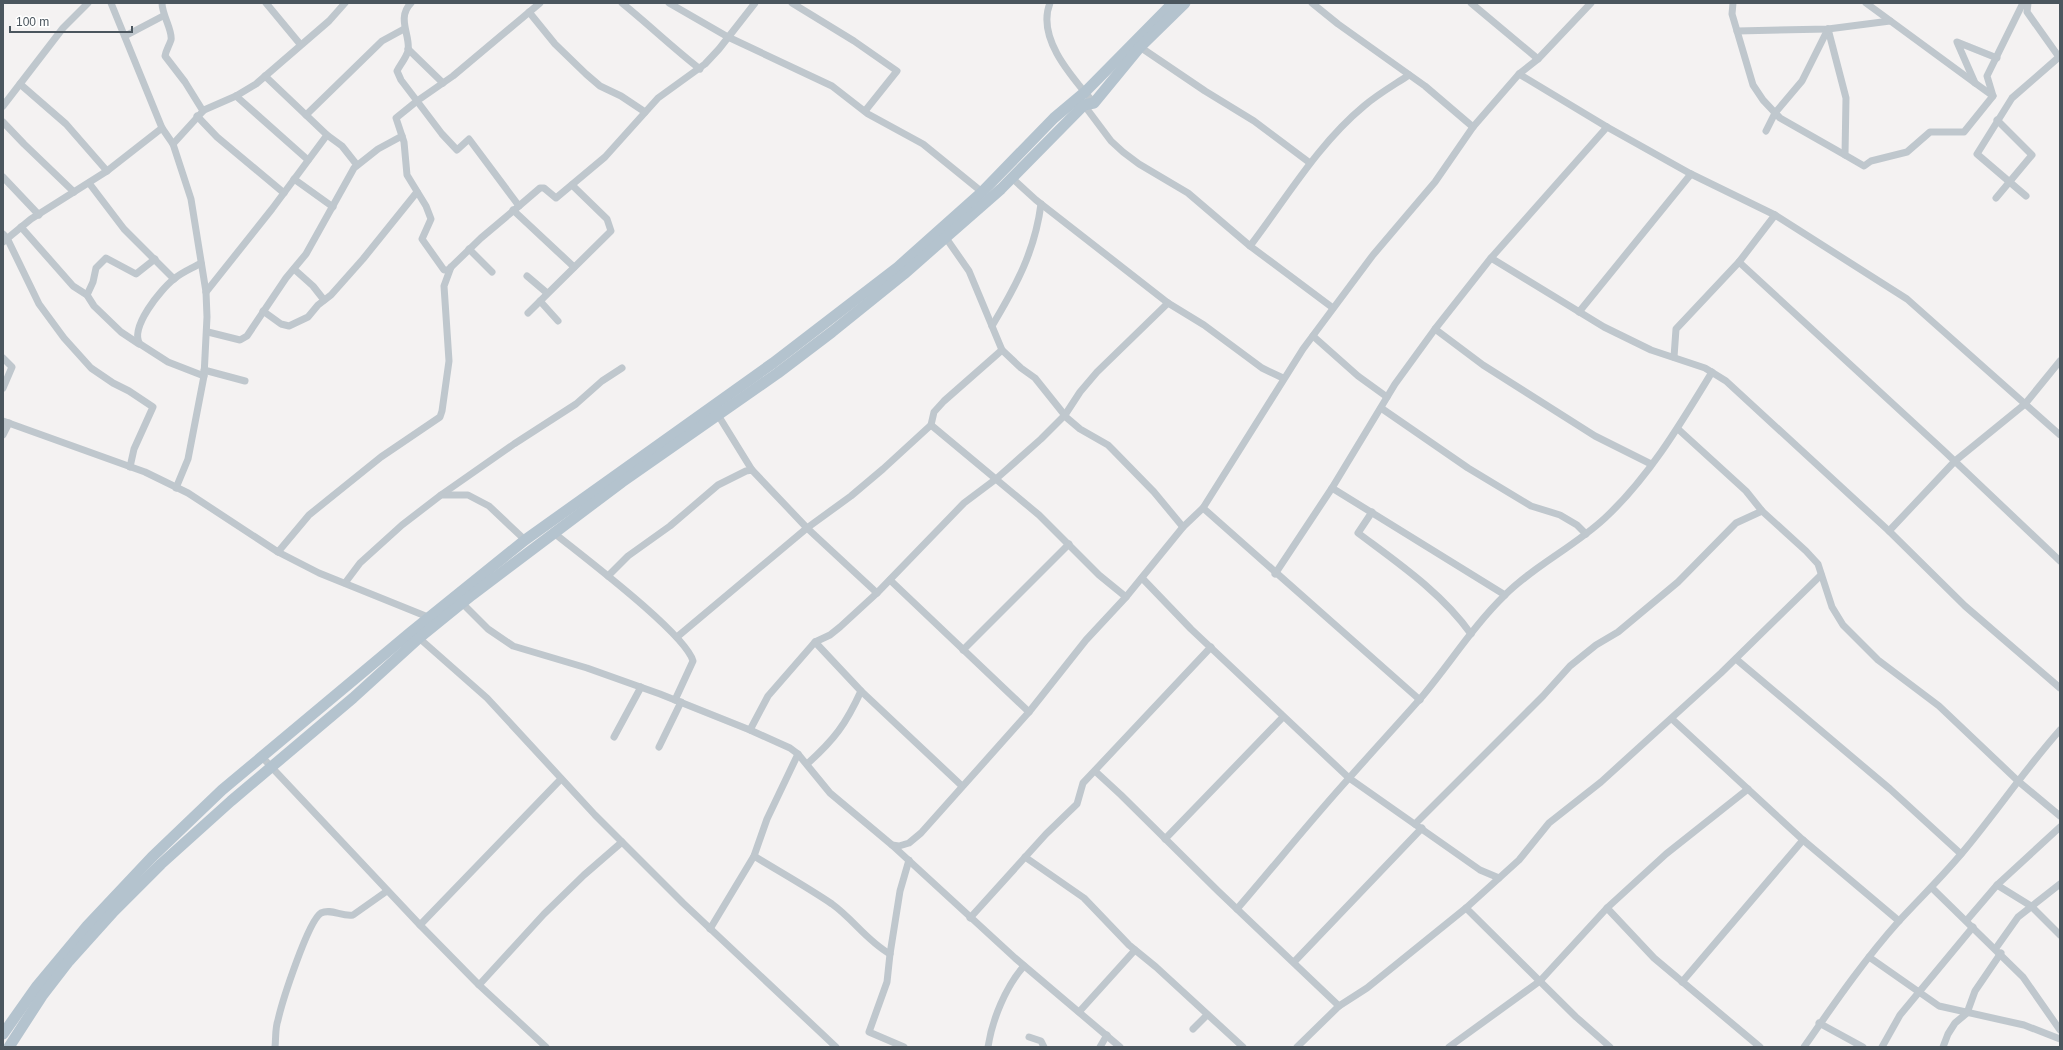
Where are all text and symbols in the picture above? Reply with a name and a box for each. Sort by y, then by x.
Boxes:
scale bar [10,8,132,34]
text: 100 m [16,15,49,29]

